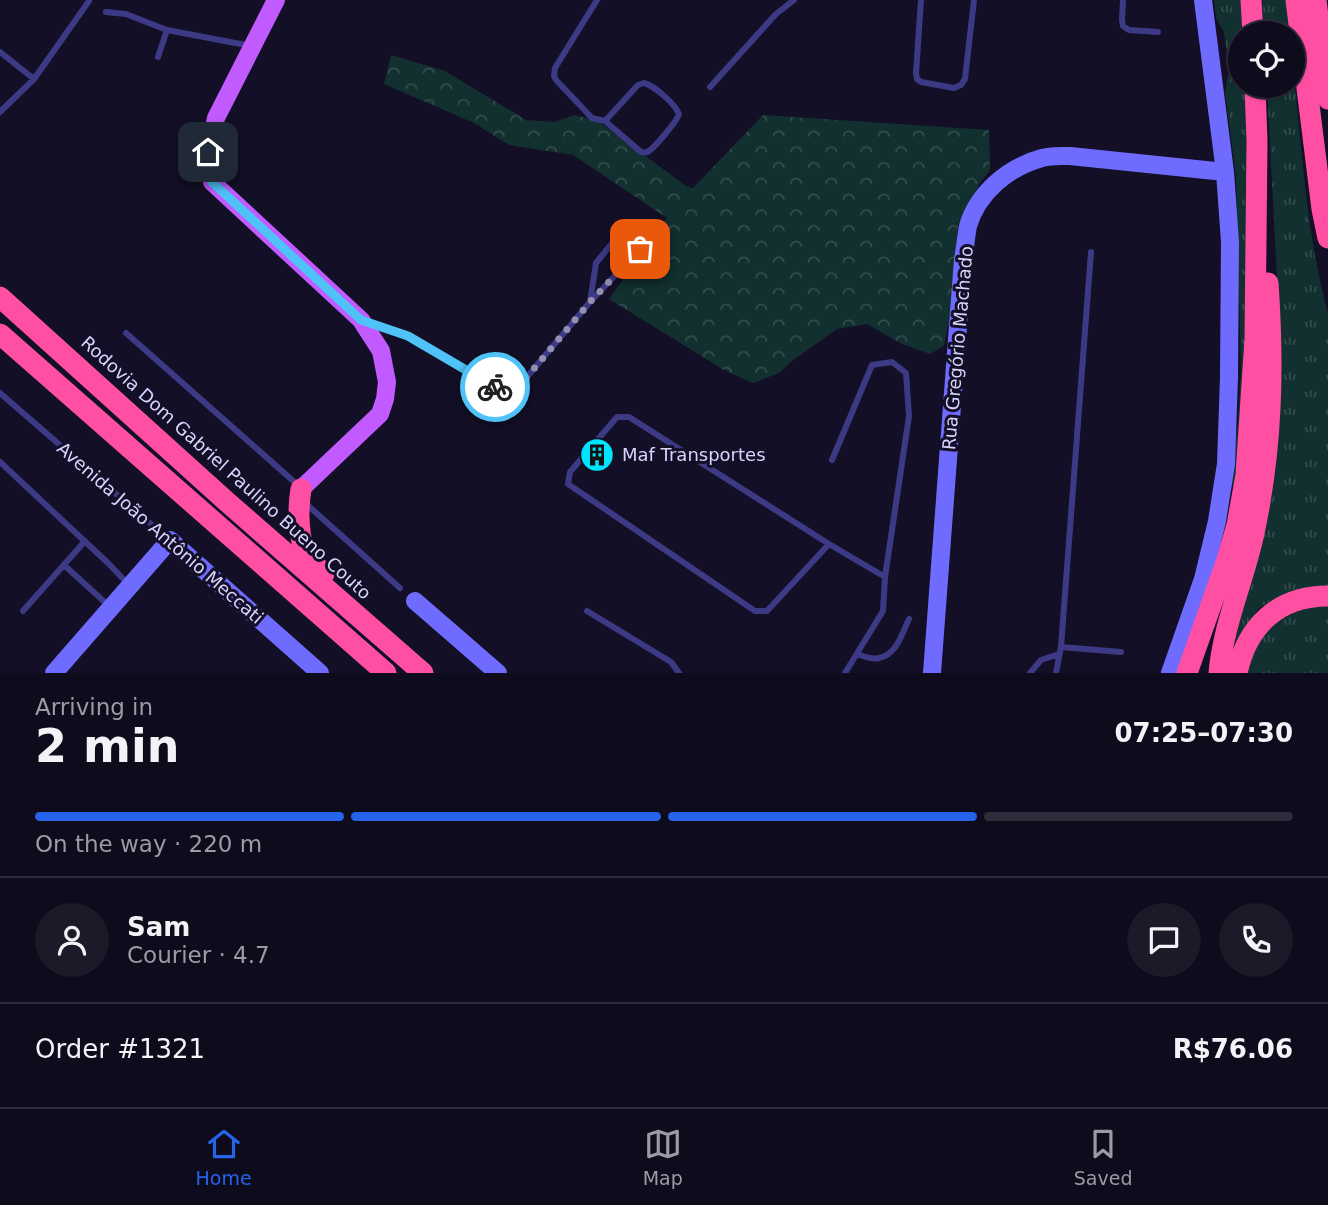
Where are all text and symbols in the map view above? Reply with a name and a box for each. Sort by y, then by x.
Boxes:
map controls [1228,21,1305,98]
button: locate [1228,21,1305,98]
pin [178,122,238,182]
icon: home [189,133,227,171]
pin [610,219,670,279]
icon: bag [621,230,659,268]
street label: Rua Gregório Machado [938,245,977,451]
street label: Rodovia Dom Gabriel Paulino Bueno Couto [77,332,376,604]
courier [460,352,530,422]
icon: bike [476,368,514,406]
building icon: Maf Transportes [578,436,616,474]
street label: Avenida João Antônio Meccati [53,437,268,628]
place label: Maf Transportes [622,444,766,465]
text: Arriving in [35,694,153,720]
text: 07:25–07:30 [1114,718,1293,748]
text: 2 min [35,719,179,773]
text: On the way · 220 m [35,831,262,857]
button: person [35,903,109,977]
button: chat [1127,903,1201,977]
button: phone [1219,903,1293,977]
text: Sam [127,912,190,942]
text: Courier · 4.7 [127,942,270,968]
text: Order #1321 [35,1034,205,1064]
text: R$76.06 [1173,1034,1293,1064]
tab: Home [196,1125,252,1189]
tab: Map [643,1125,683,1189]
tab: Saved [1074,1125,1132,1189]

